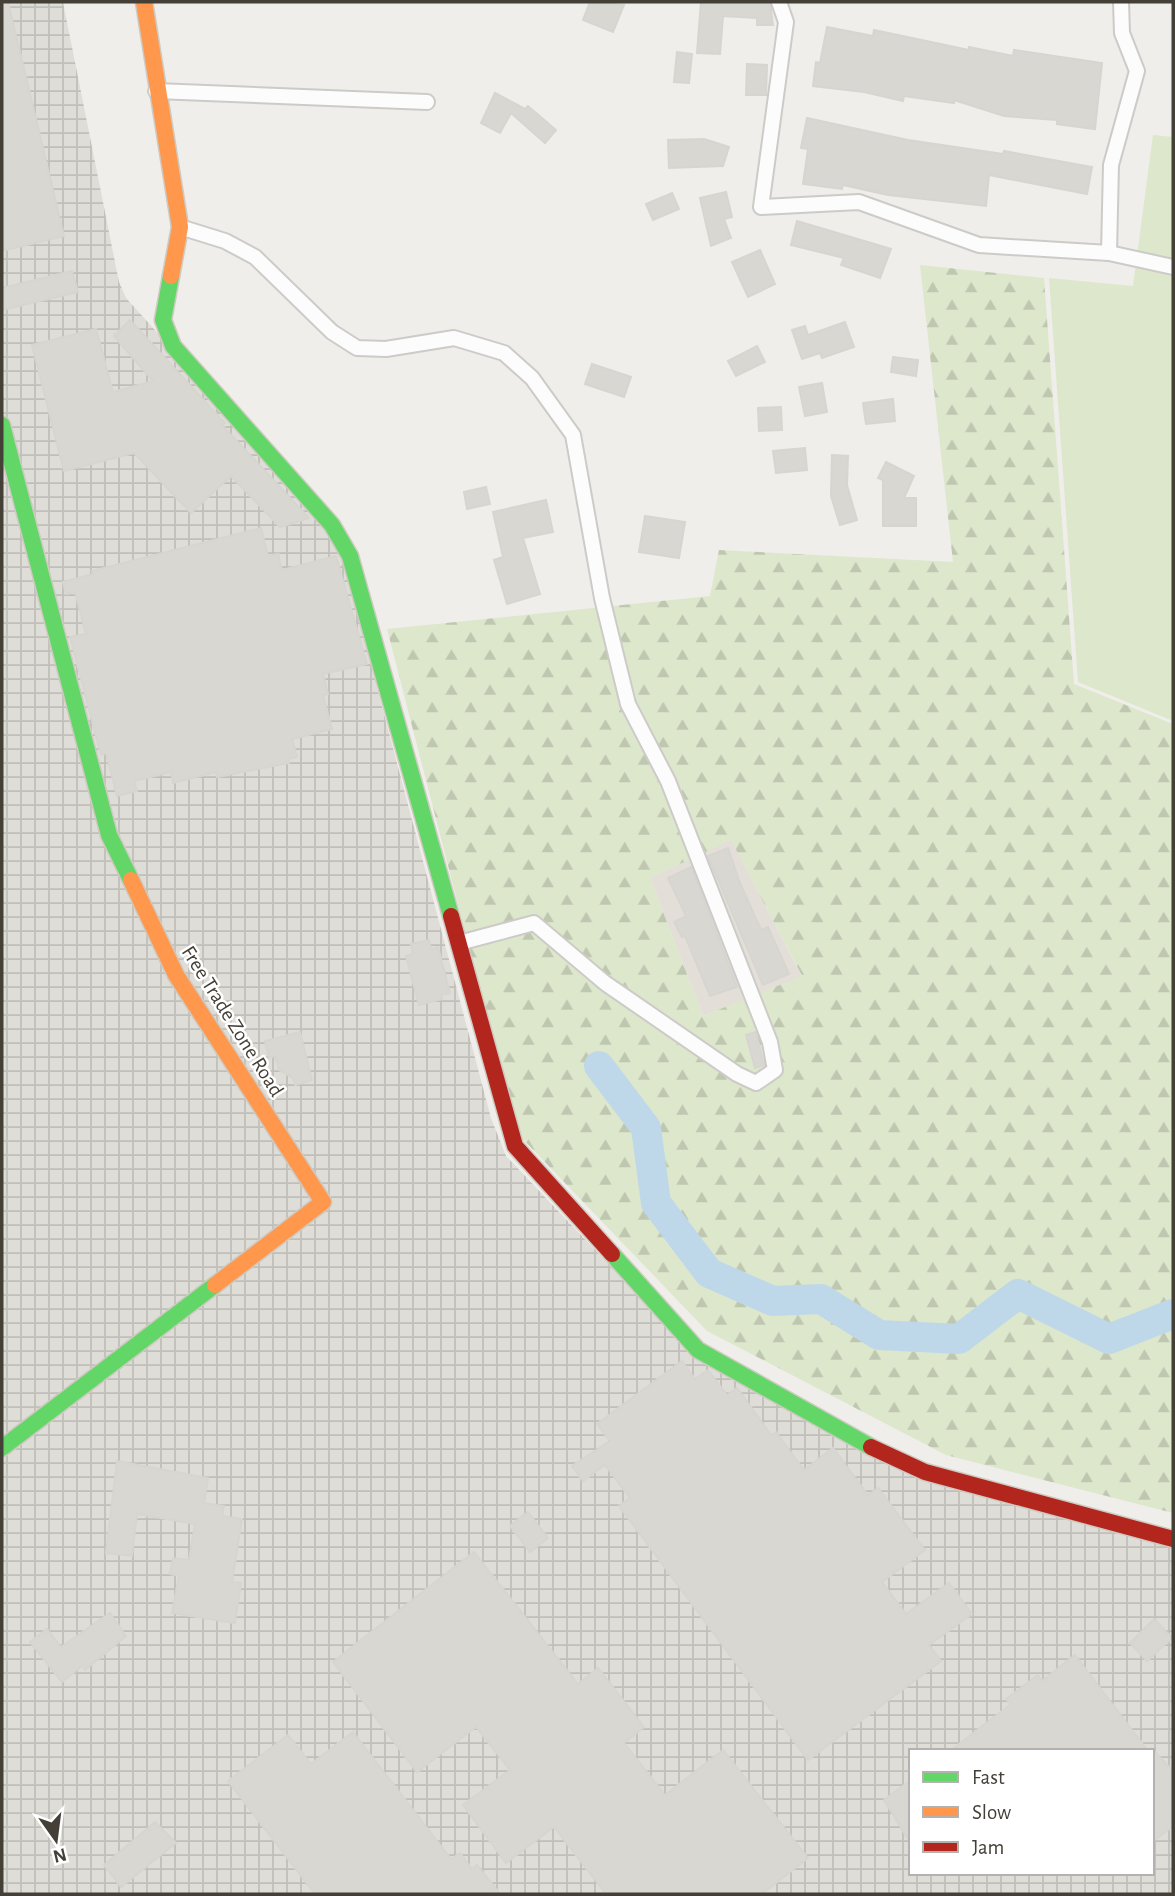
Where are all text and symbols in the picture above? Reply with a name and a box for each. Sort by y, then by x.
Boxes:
street label: Free Trade Zone Road [178,942,288,1101]
legend [909,1749,1154,1875]
text: Fast [972,1767,1005,1788]
text: Slow [972,1802,1011,1823]
north arrow [21,1805,91,1875]
text: Jam [972,1837,1004,1858]
text: N [51,1844,68,1866]

